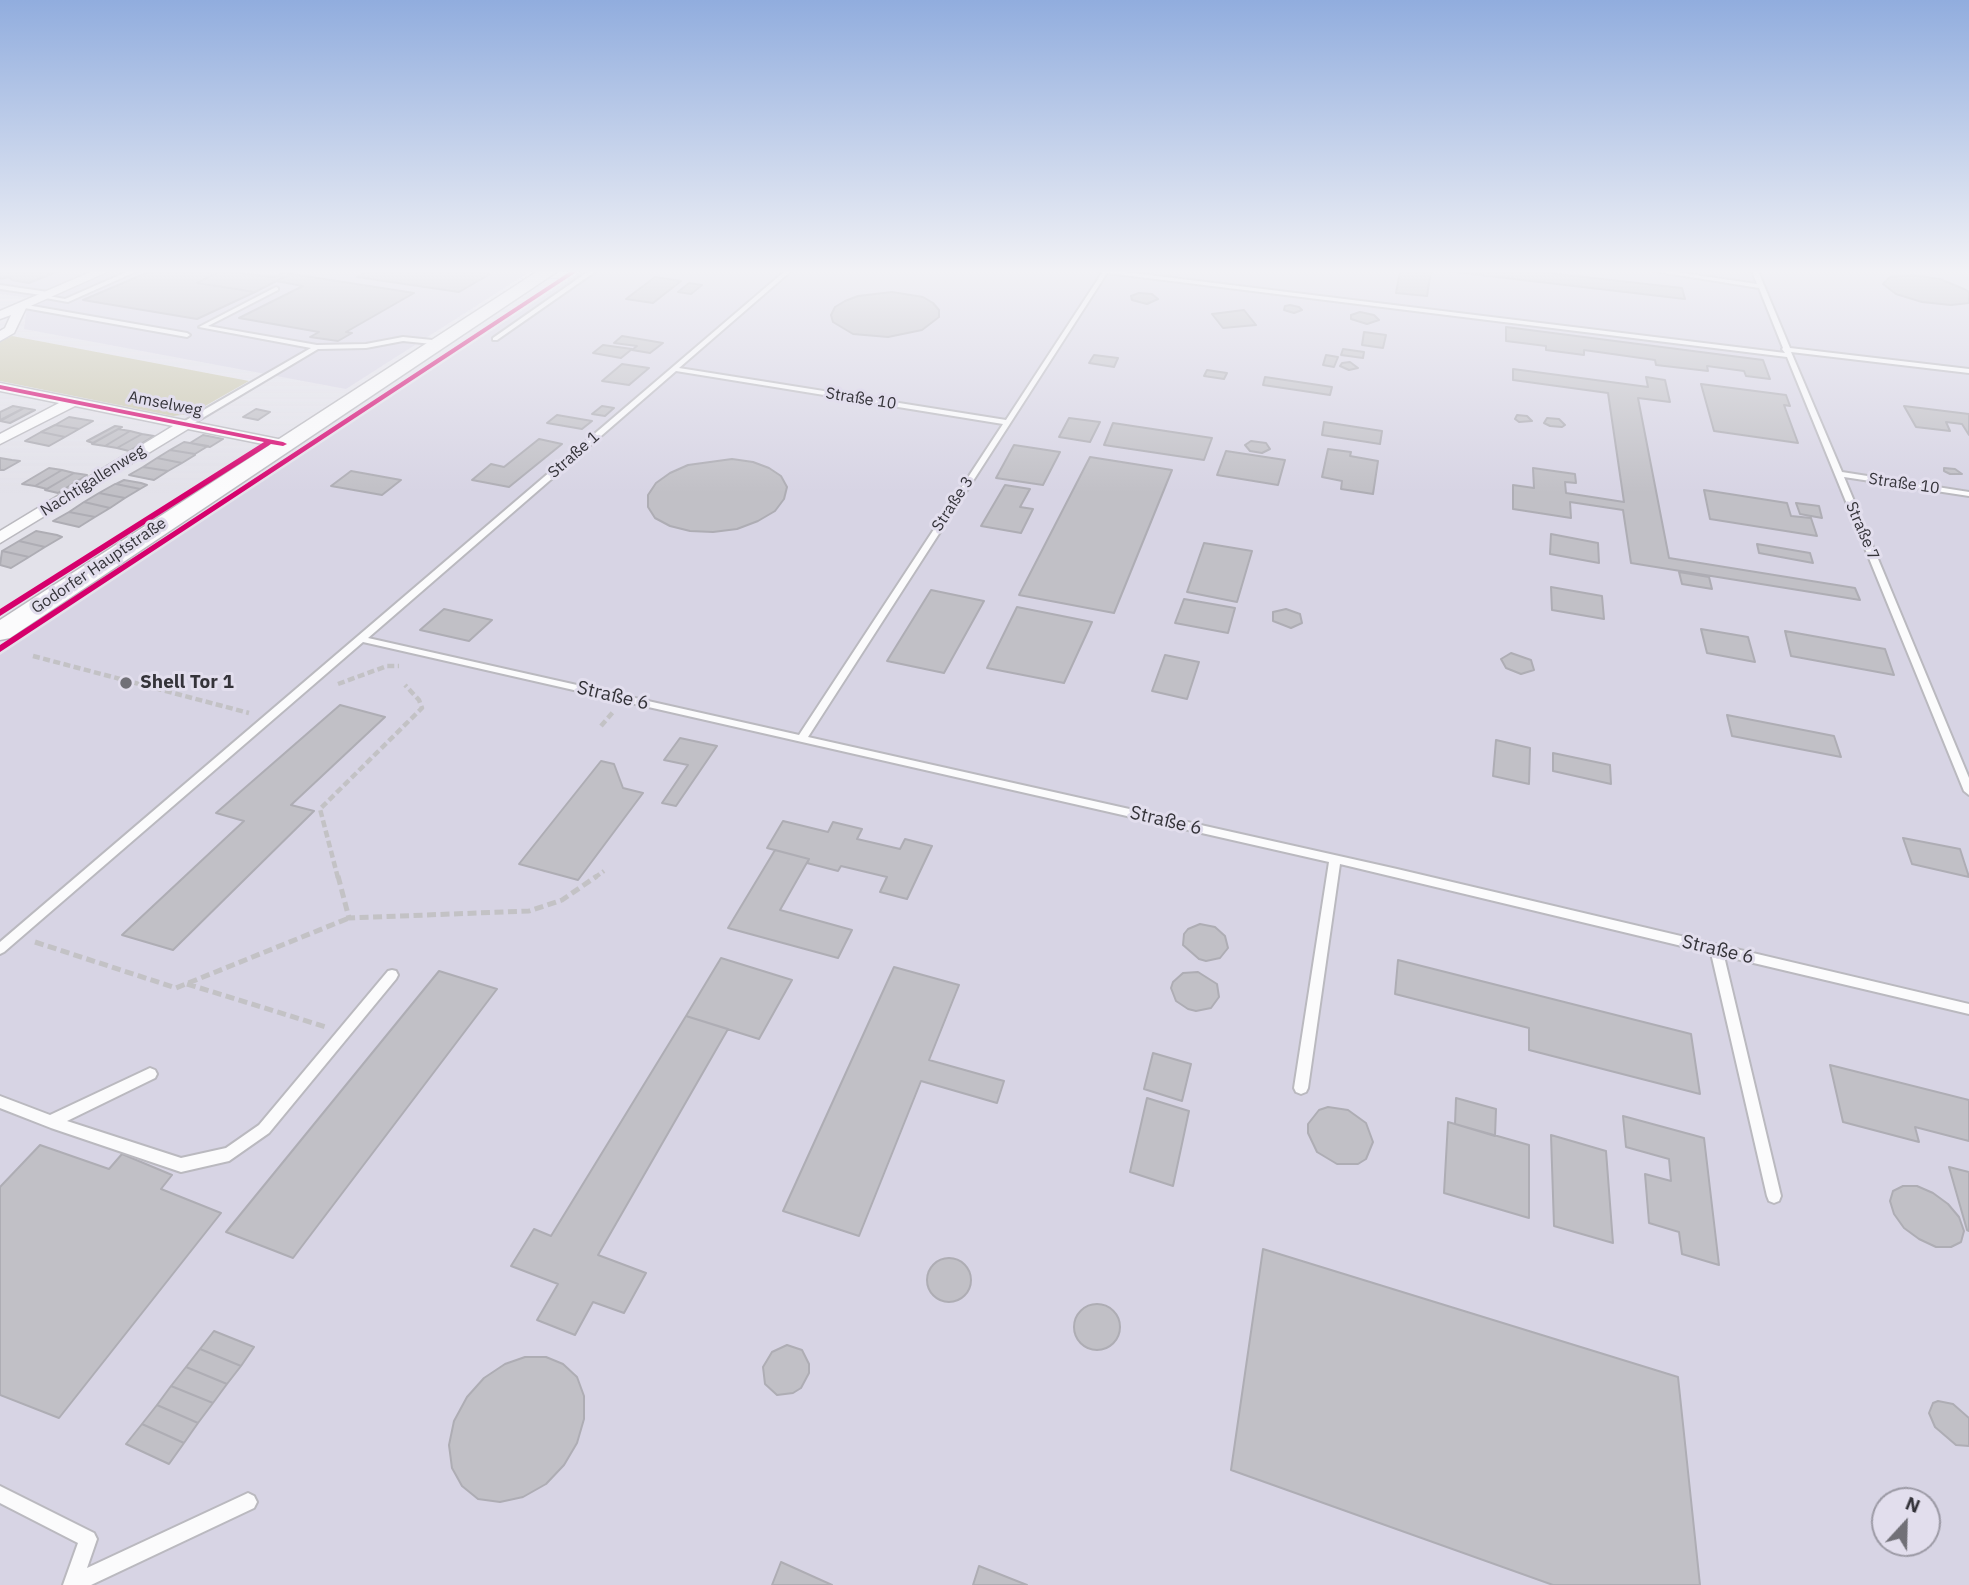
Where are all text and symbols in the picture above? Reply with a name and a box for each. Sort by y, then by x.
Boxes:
street label: Straße 10 [824,384,898,414]
street label: Amselweg [127,387,203,421]
street label: Straße 1 [544,428,604,482]
street label: Nachtigallenweg [37,441,149,521]
street label: Straße 10 [1867,470,1941,498]
street label: Straße 3 [928,473,978,535]
street label: Straße 7 [1841,499,1883,563]
street label: Godorfer Hauptstraße [28,514,170,618]
place label: Shell Tor 1 [140,672,234,694]
marker: Shell Tor 1 [118,675,134,691]
street label: Straße 6 [575,677,651,715]
street label: Straße 6 [1128,802,1204,840]
street label: Straße 6 [1680,931,1756,969]
north arrow [1871,1487,1941,1557]
text: N [1902,1491,1924,1518]

